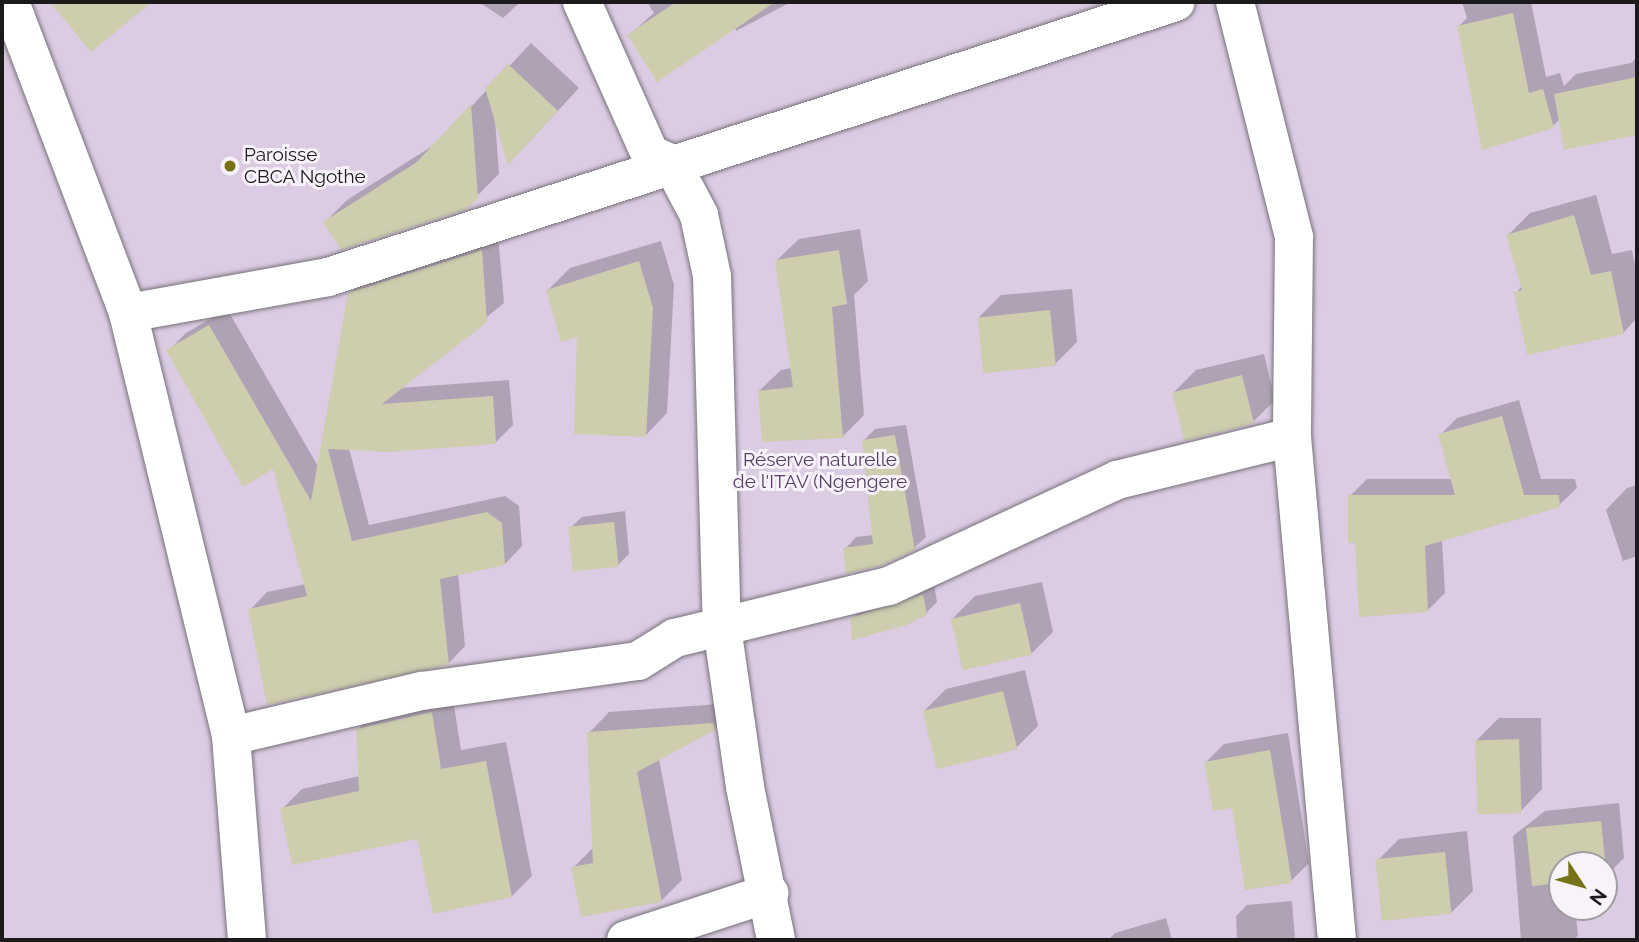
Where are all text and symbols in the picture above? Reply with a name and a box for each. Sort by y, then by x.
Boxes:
place label: Paroisse CBCA Ngothe [244,144,366,188]
marker: Paroisse CBCA Ngothe [222,158,238,174]
park label: Réserve naturelle de l'ITAV (Ngengere [733,449,907,493]
north arrow [1548,851,1618,921]
text: N [1585,885,1612,909]

